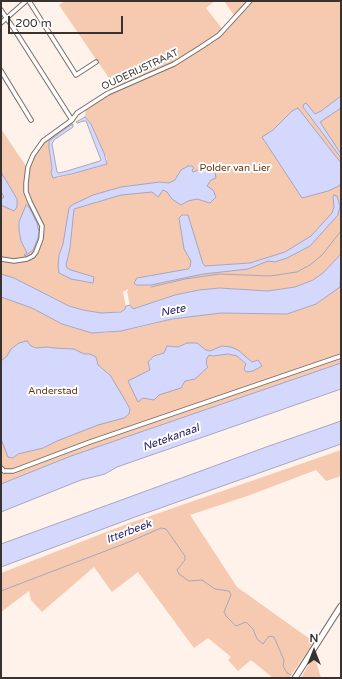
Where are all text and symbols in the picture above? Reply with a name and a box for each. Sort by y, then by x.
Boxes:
scale bar [10,8,125,34]
text: 200 m [15,16,52,30]
street label: OUDERIJSTRAAT [100,47,180,93]
park label: Polder van Lier [200,162,270,174]
water label: Nete [159,302,187,320]
park label: Anderstad [28,385,78,397]
water label: Netekanaal [141,422,201,454]
water label: Itterbeek [105,517,153,547]
north arrow [294,631,334,671]
text: N [310,632,318,645]

